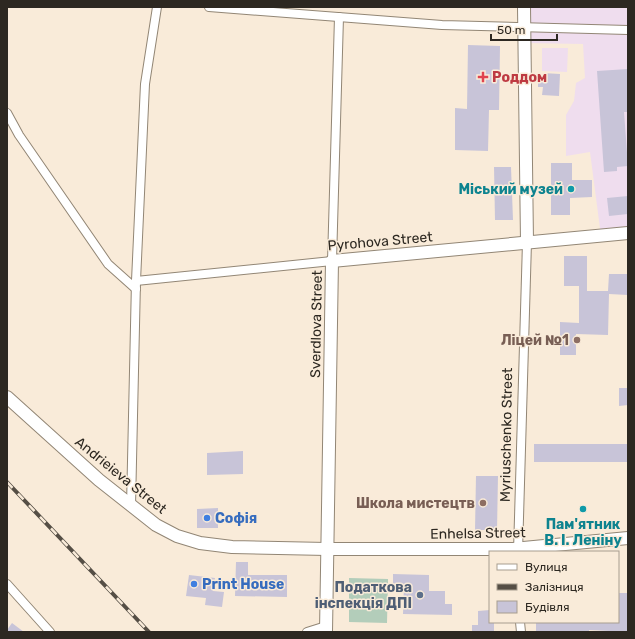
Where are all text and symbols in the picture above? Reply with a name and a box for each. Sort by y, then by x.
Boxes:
scale bar [491,16,557,42]
text: 50 m [497,23,525,37]
place label: Роддом [492,69,547,86]
marker: Роддом [477,71,489,83]
place label: Міський музей [458,181,563,198]
marker: Міський музей [566,184,576,194]
street label: Pyrohova Street [327,228,434,255]
street label: Sverdlova Street [307,269,326,378]
place label: Ліцей №1 [501,332,569,349]
marker: Ліцей №1 [572,335,582,345]
street label: Myriuschenko Street [497,367,516,502]
street label: Andrieieva Street [71,433,170,518]
place label: Школа мистецтв [356,495,475,512]
marker: Школа мистецтв [478,498,488,508]
marker: Пам'ятник В. І. Леніну [578,504,588,514]
place label: Софія [215,510,257,527]
marker: Софія [202,513,212,523]
place label: Пам'ятник В. І. Леніну [544,516,622,549]
street label: Enhelsa Street [430,524,526,543]
legend [489,551,619,623]
text: Вулиця [525,560,567,574]
place label: Print House [202,576,284,593]
marker: Print House [189,579,199,589]
place label: Податкова інспекція ДПІ [315,579,412,612]
text: Залізниця [525,580,584,594]
marker: Податкова інспекція ДПІ [415,590,425,600]
text: Будівля [525,600,570,614]

